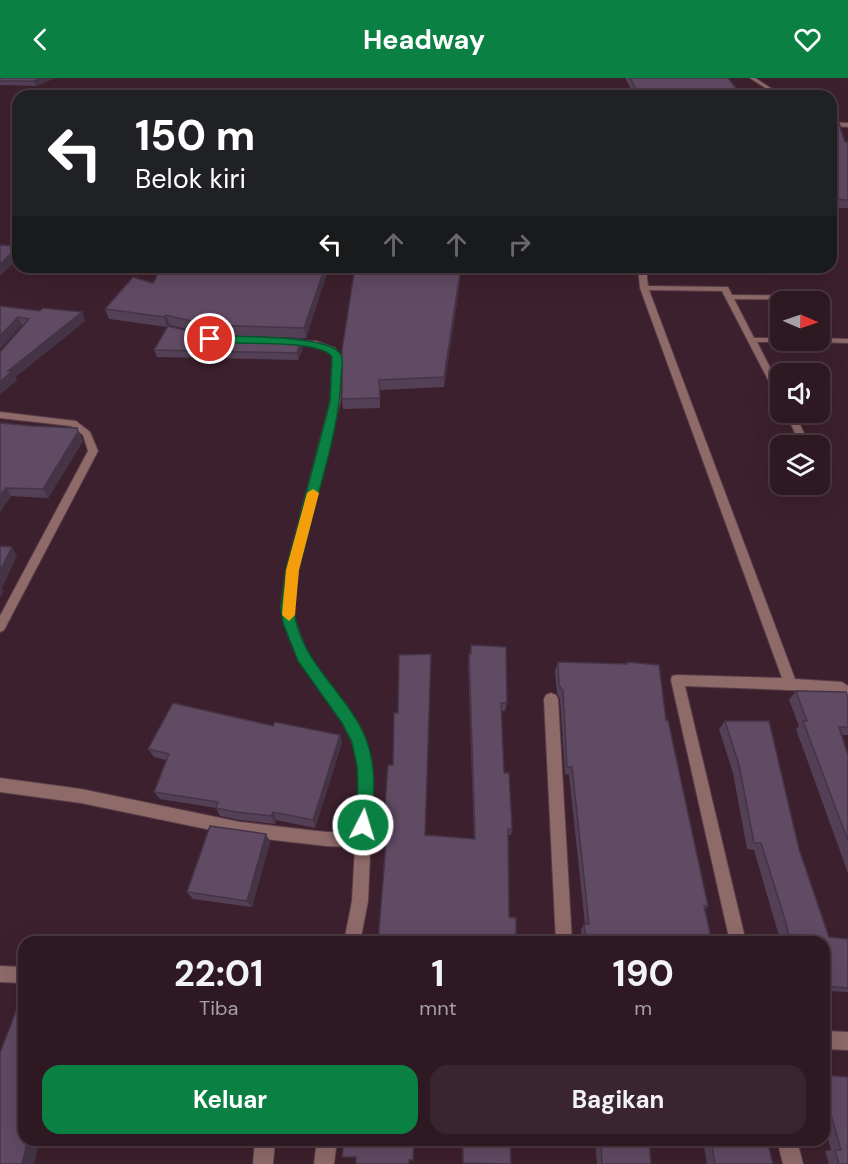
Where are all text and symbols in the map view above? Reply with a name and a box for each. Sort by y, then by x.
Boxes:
text: Headway [363,22,485,57]
icon: back [24,23,57,56]
icon: heart [791,23,824,56]
text: 150 m [135,108,255,163]
icon: left [36,114,114,192]
text: Belok kiri [135,161,246,196]
icon: left [314,228,347,261]
icon: ahead [377,228,410,261]
icon: ahead [440,228,473,261]
icon: right [503,228,536,261]
north arrow [770,291,830,351]
map controls [770,291,830,495]
pin [184,313,235,364]
icon: arrive [193,322,226,355]
button: sound [770,363,830,423]
button: layers [770,435,830,495]
position arrow [331,793,395,857]
text: 22:01 [174,950,263,997]
text: 1 [431,950,444,997]
text: 190 [613,950,674,997]
text: Tiba [199,995,238,1021]
text: mnt [419,995,456,1021]
text: m [634,995,652,1021]
button: Keluar [42,1065,418,1134]
button: Bagikan [430,1065,806,1134]

